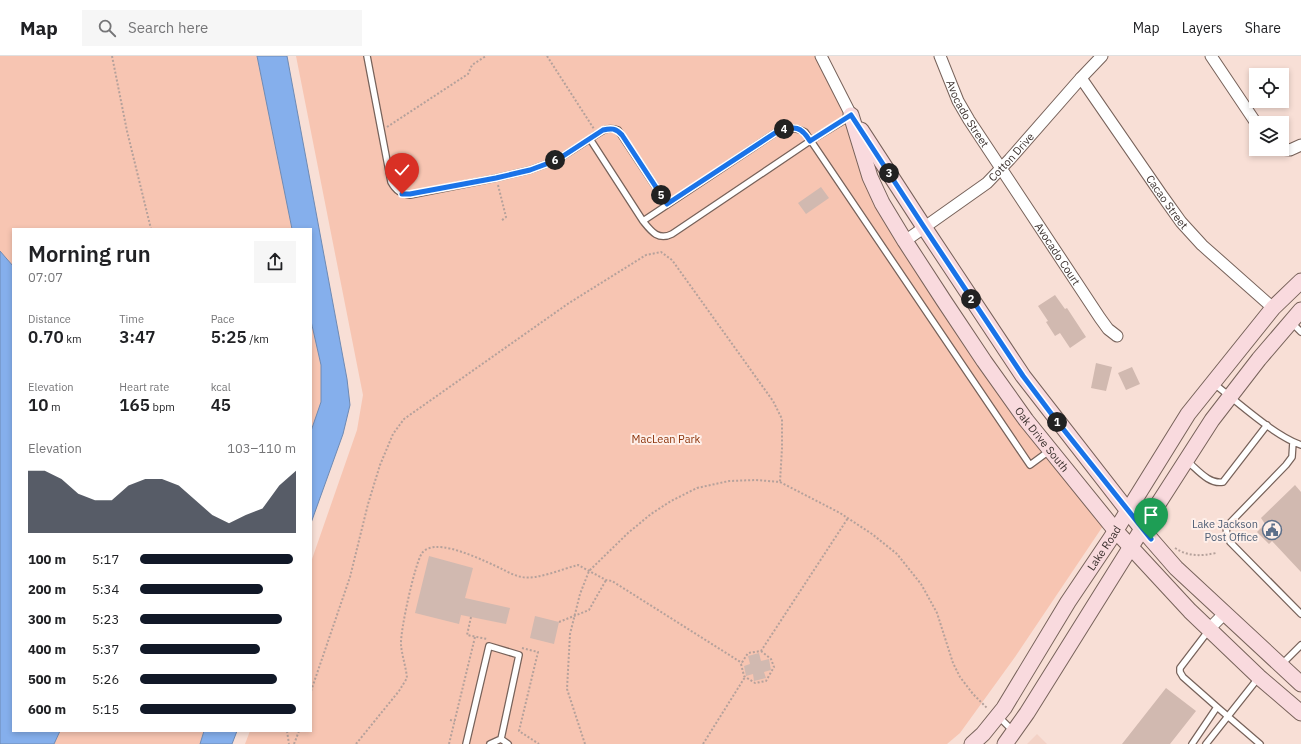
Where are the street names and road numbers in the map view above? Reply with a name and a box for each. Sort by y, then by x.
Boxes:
street label: Avocado Street [943,78,992,150]
street label: Cotton Drive [985,130,1037,184]
street label: Cacao Street [1143,172,1191,232]
street label: Avocado Court [1032,220,1083,288]
street label: Oak Drive South [1012,404,1072,475]
street label: Lake Road [1084,523,1124,573]

